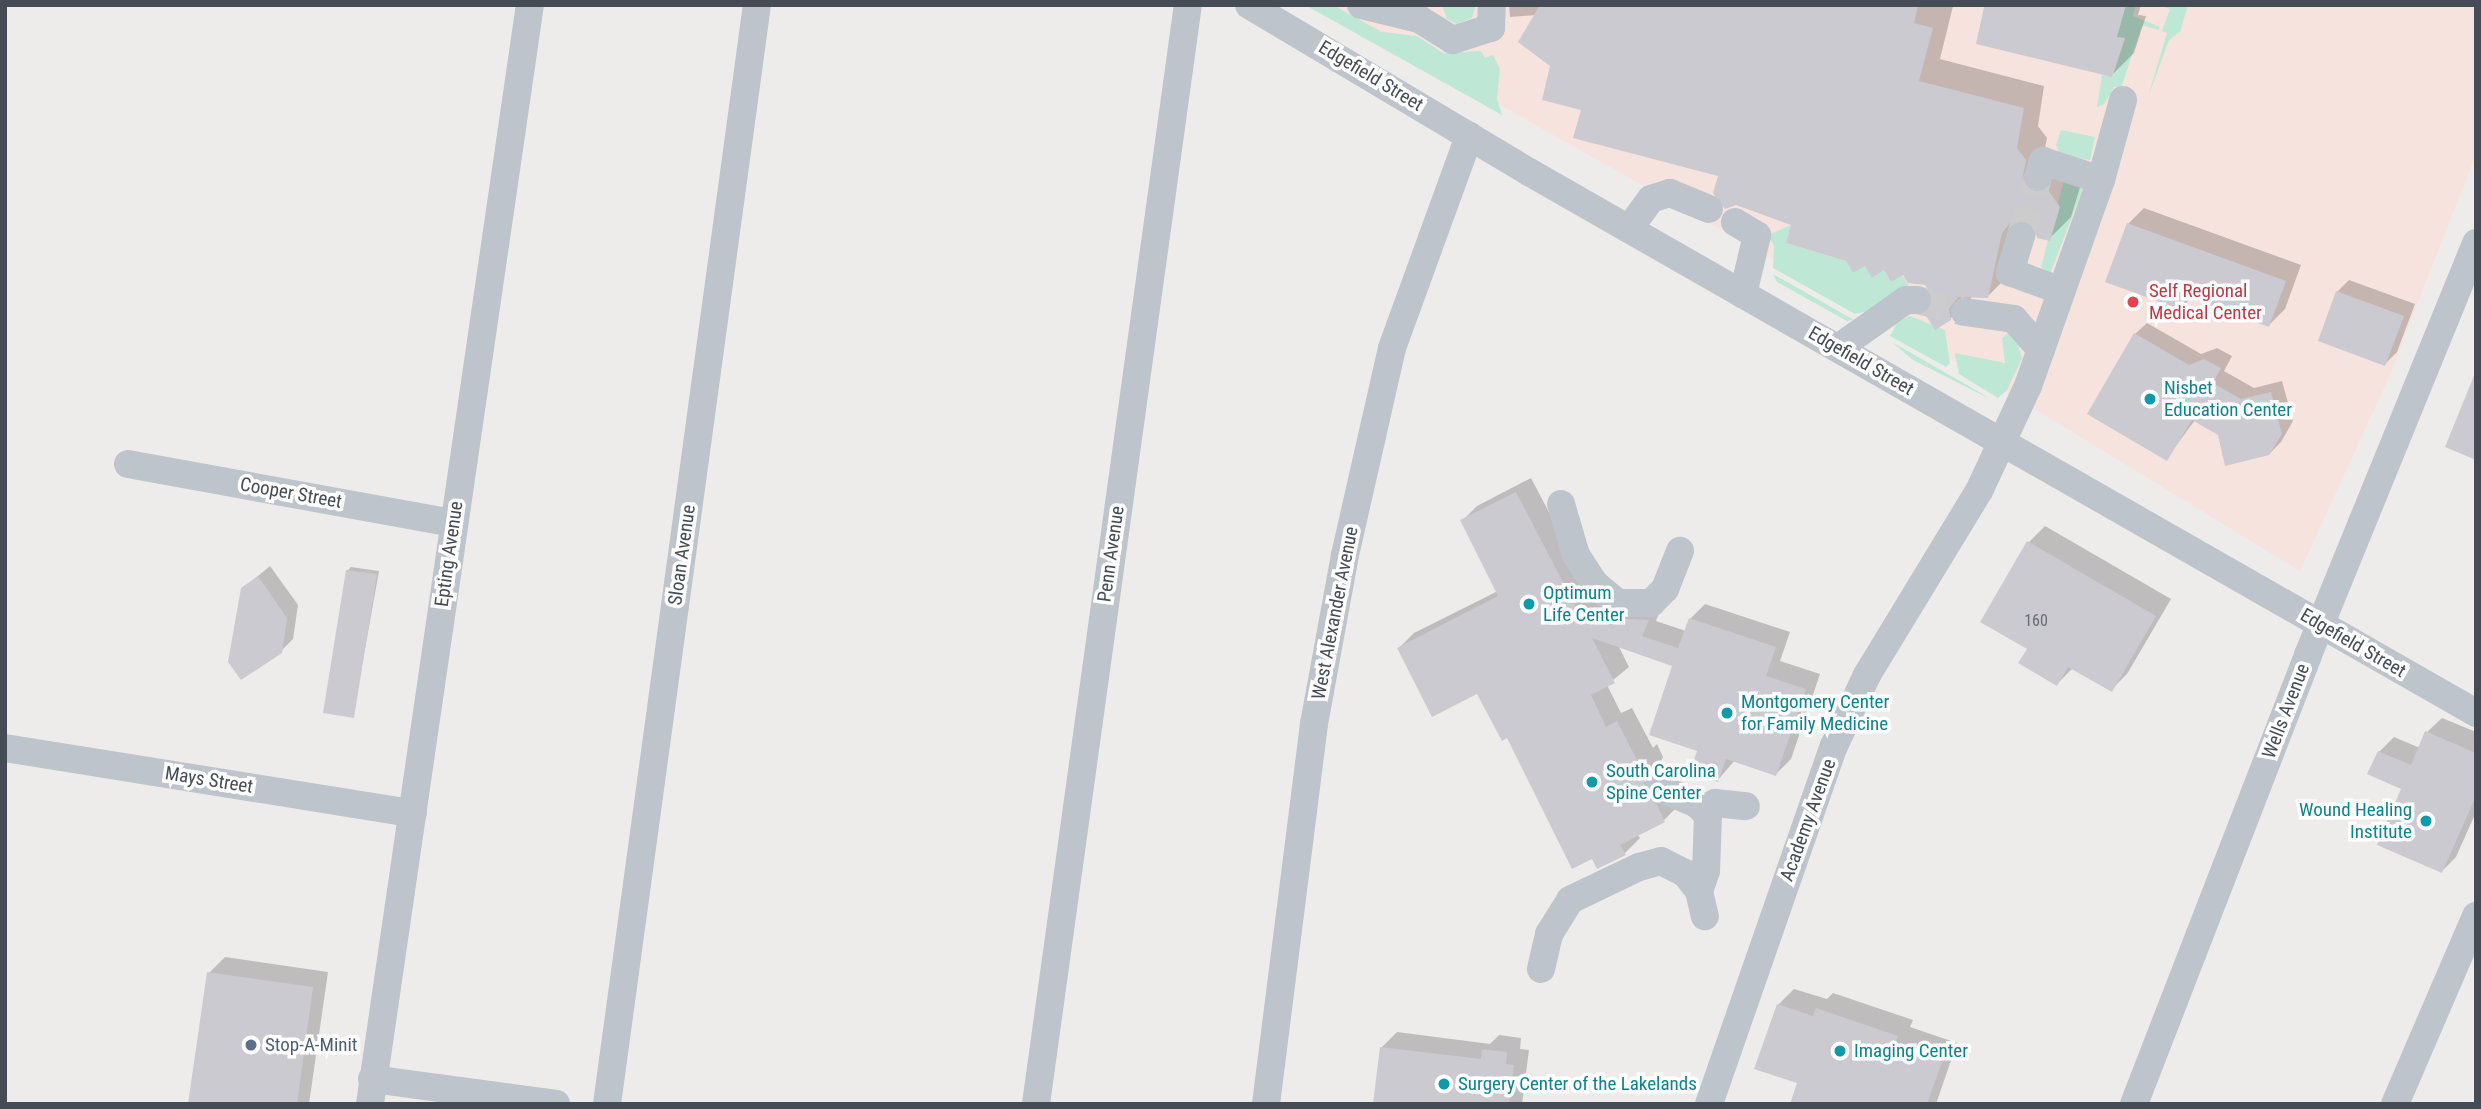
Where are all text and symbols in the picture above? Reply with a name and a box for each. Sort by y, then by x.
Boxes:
street label: Edgefield Street [1315,36,1427,116]
place label: Self Regional Medical Center [2149,280,2262,324]
marker: Self Regional Medical Center [2123,292,2143,312]
street label: Edgefield Street [1804,322,1918,400]
place label: Nisbet Education Center [2164,377,2292,421]
marker: Nisbet Education Center [2142,391,2158,407]
street label: Cooper Street [238,473,344,513]
street label: Epting Avenue [430,500,468,608]
street label: Sloan Avenue [664,503,700,607]
street label: Penn Avenue [1093,504,1129,604]
street label: West Alexander Avenue [1307,525,1363,701]
place label: Optimum Life Center [1543,582,1625,626]
marker: Optimum Life Center [1521,596,1537,612]
street label: Edgefield Street [2296,604,2410,682]
house number: 160 [2024,611,2048,631]
street label: Wells Avenue [2258,660,2314,762]
place label: Montgomery Center for Family Medicine [1741,691,1889,735]
marker: Montgomery Center for Family Medicine [1719,705,1735,721]
street label: Academy Avenue [1775,756,1841,884]
place label: South Carolina Spine Center [1606,760,1716,804]
street label: Mays Street [163,762,255,798]
marker: South Carolina Spine Center [1584,774,1600,790]
place label: Wound Healing Institute [2299,799,2412,843]
marker: Wound Healing Institute [2418,813,2434,829]
place label: Stop-A-Minit [265,1034,357,1056]
marker: Stop-A-Minit [243,1037,259,1053]
place label: Imaging Center [1854,1040,1968,1062]
marker: Imaging Center [1832,1043,1848,1059]
place label: Surgery Center of the Lakelands [1458,1073,1697,1095]
marker: Surgery Center of the Lakelands [1436,1076,1452,1092]

